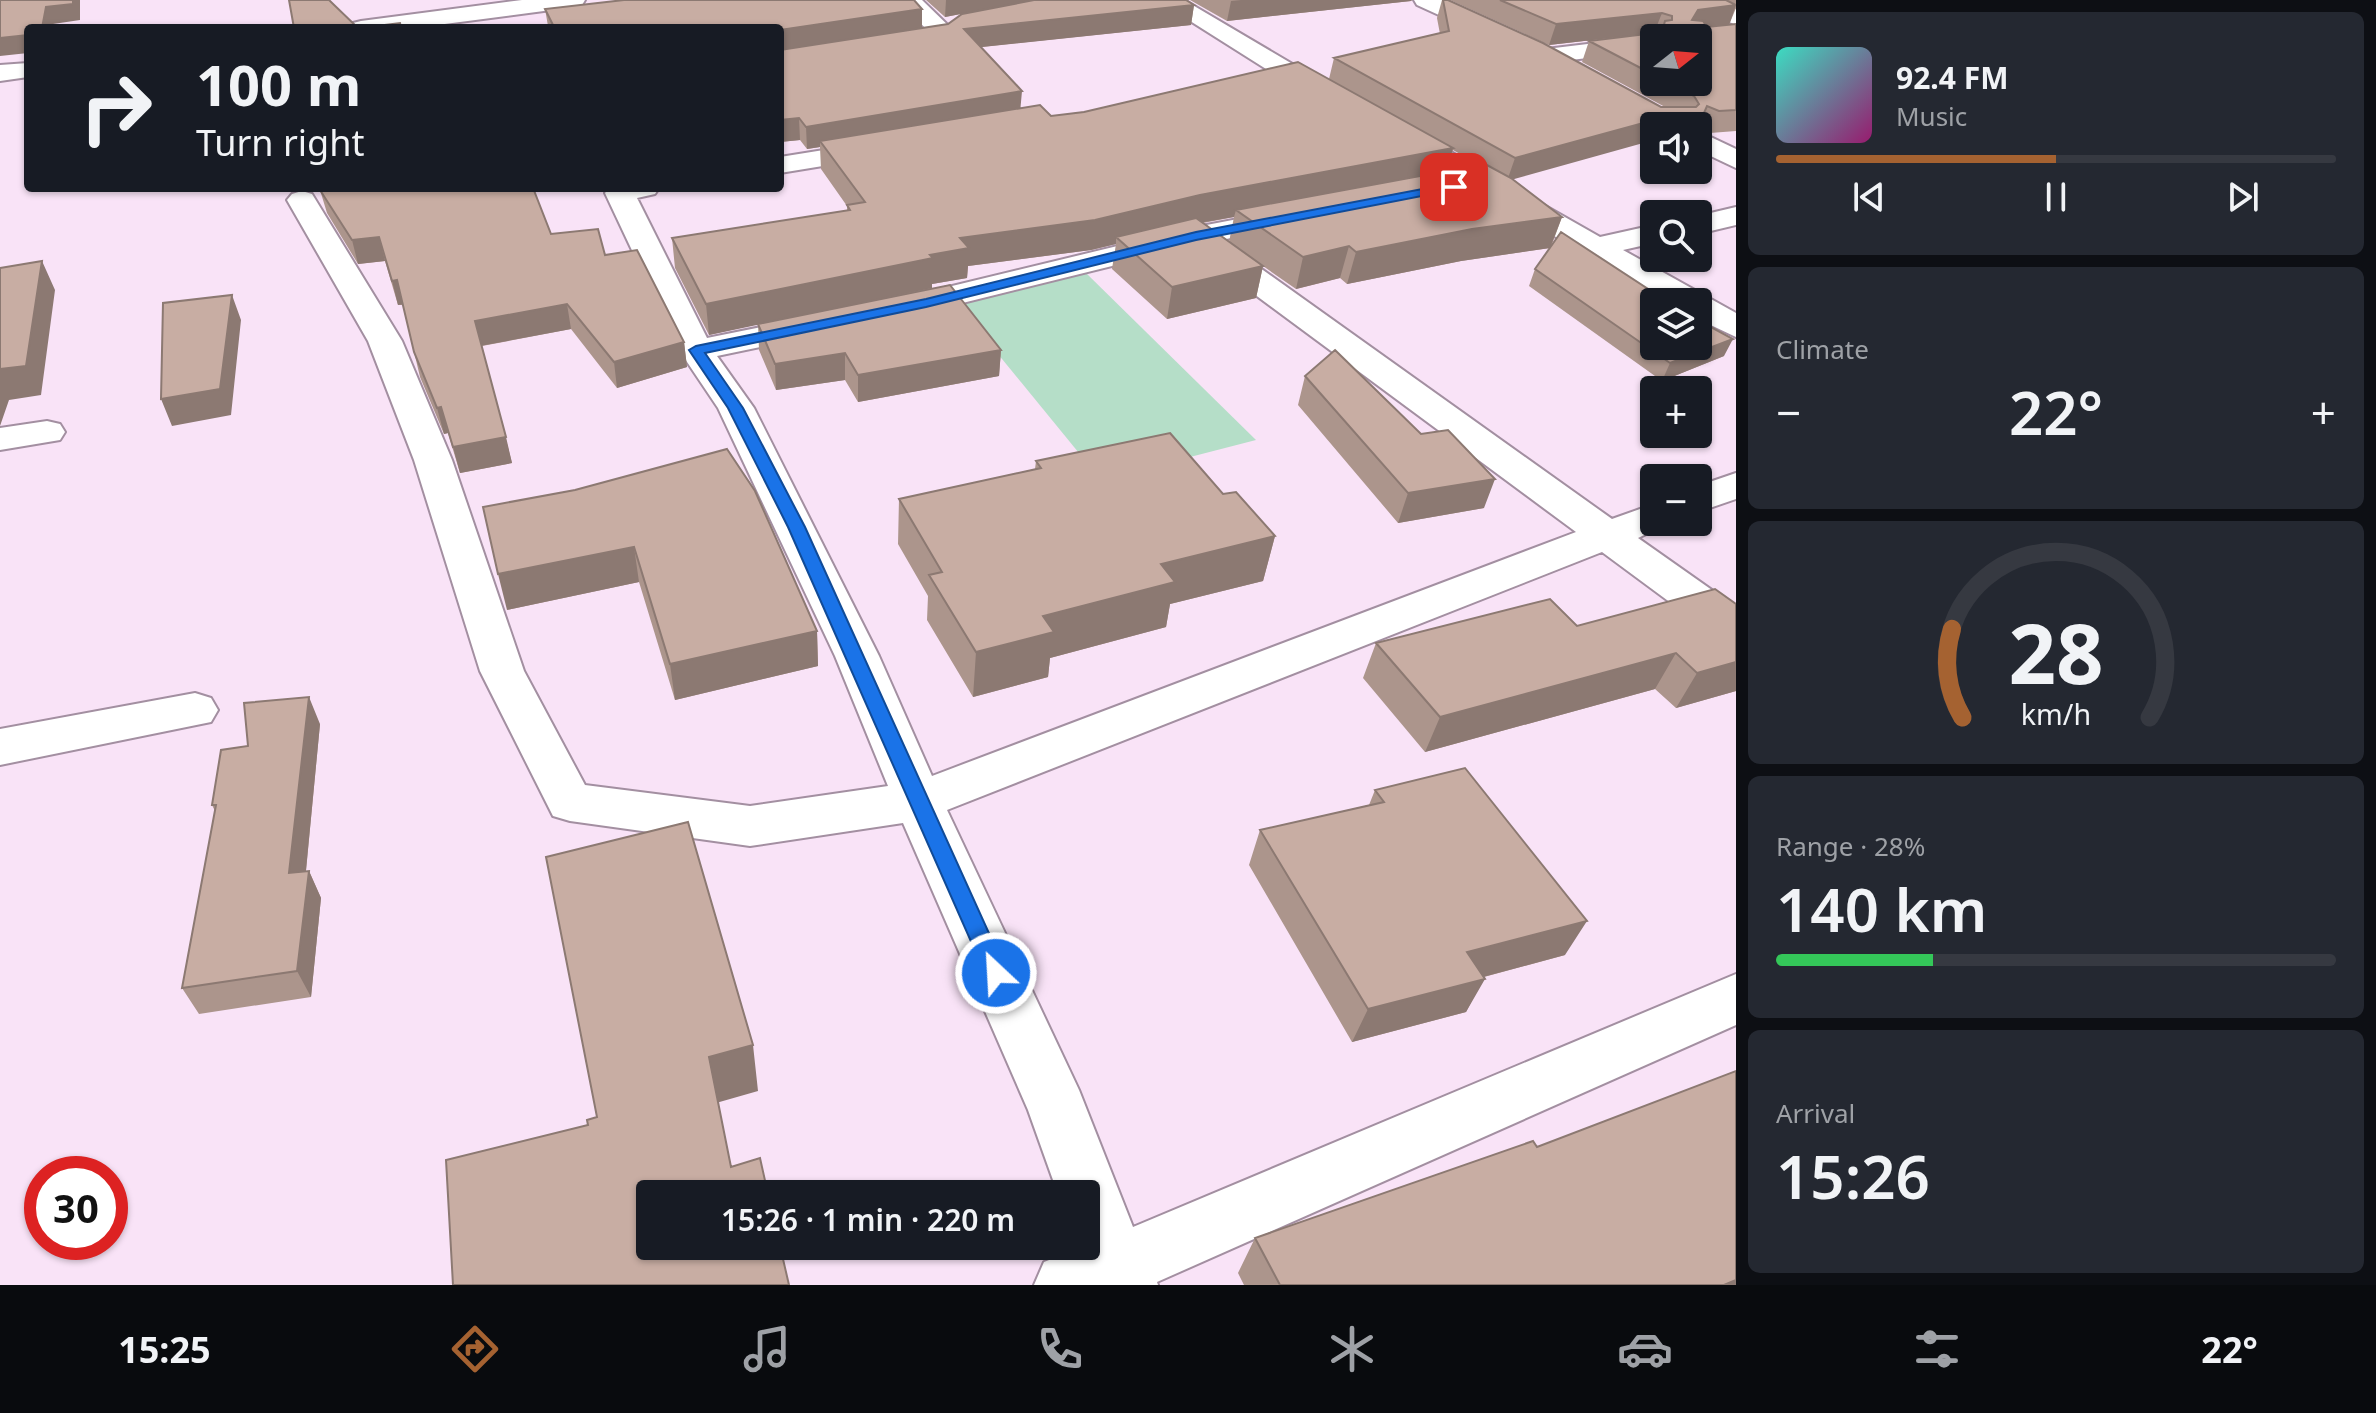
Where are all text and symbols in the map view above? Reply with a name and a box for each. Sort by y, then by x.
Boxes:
north arrow [1640,24,1712,96]
map controls [1640,24,1712,536]
text: 100 m [196,46,361,122]
icon: right [64,56,168,160]
text: 92.4 FM [1896,57,2008,98]
text: Music [1896,98,1967,134]
button: sound [1640,112,1712,184]
text: Turn right [196,118,364,167]
pin [1420,153,1488,221]
icon: arrive [1432,165,1476,209]
icon: previous [1847,175,1891,219]
icon: pause [2034,175,2078,219]
icon: next [2221,175,2265,219]
button: search [1640,200,1712,272]
button: layers [1640,288,1712,360]
text: Climate [1776,331,1869,367]
text: 22° [2009,371,2103,453]
button: + [1640,376,1712,448]
text: − [1776,382,1801,442]
text: + [2311,382,2336,442]
button: − [1640,464,1712,536]
text: 28 [2008,595,2104,708]
text: km/h [2021,695,2091,734]
text: Range · 28% [1776,828,1925,864]
text: 140 km [1776,868,1987,950]
position arrow [954,931,1038,1015]
text: Arrival [1776,1095,1855,1131]
text: 15:26 [1776,1135,1930,1217]
speed limit sign: 30 [24,1156,128,1260]
text: 15:26 · 1 min · 220 m [721,1199,1015,1240]
icon: directions [447,1321,503,1377]
icon: music [739,1321,795,1377]
icon: phone [1032,1321,1088,1377]
icon: climate [1324,1321,1380,1377]
icon: car [1617,1321,1673,1377]
icon: filters [1909,1321,1965,1377]
text: 15:25 [118,1325,211,1374]
text: 22° [2201,1325,2258,1374]

